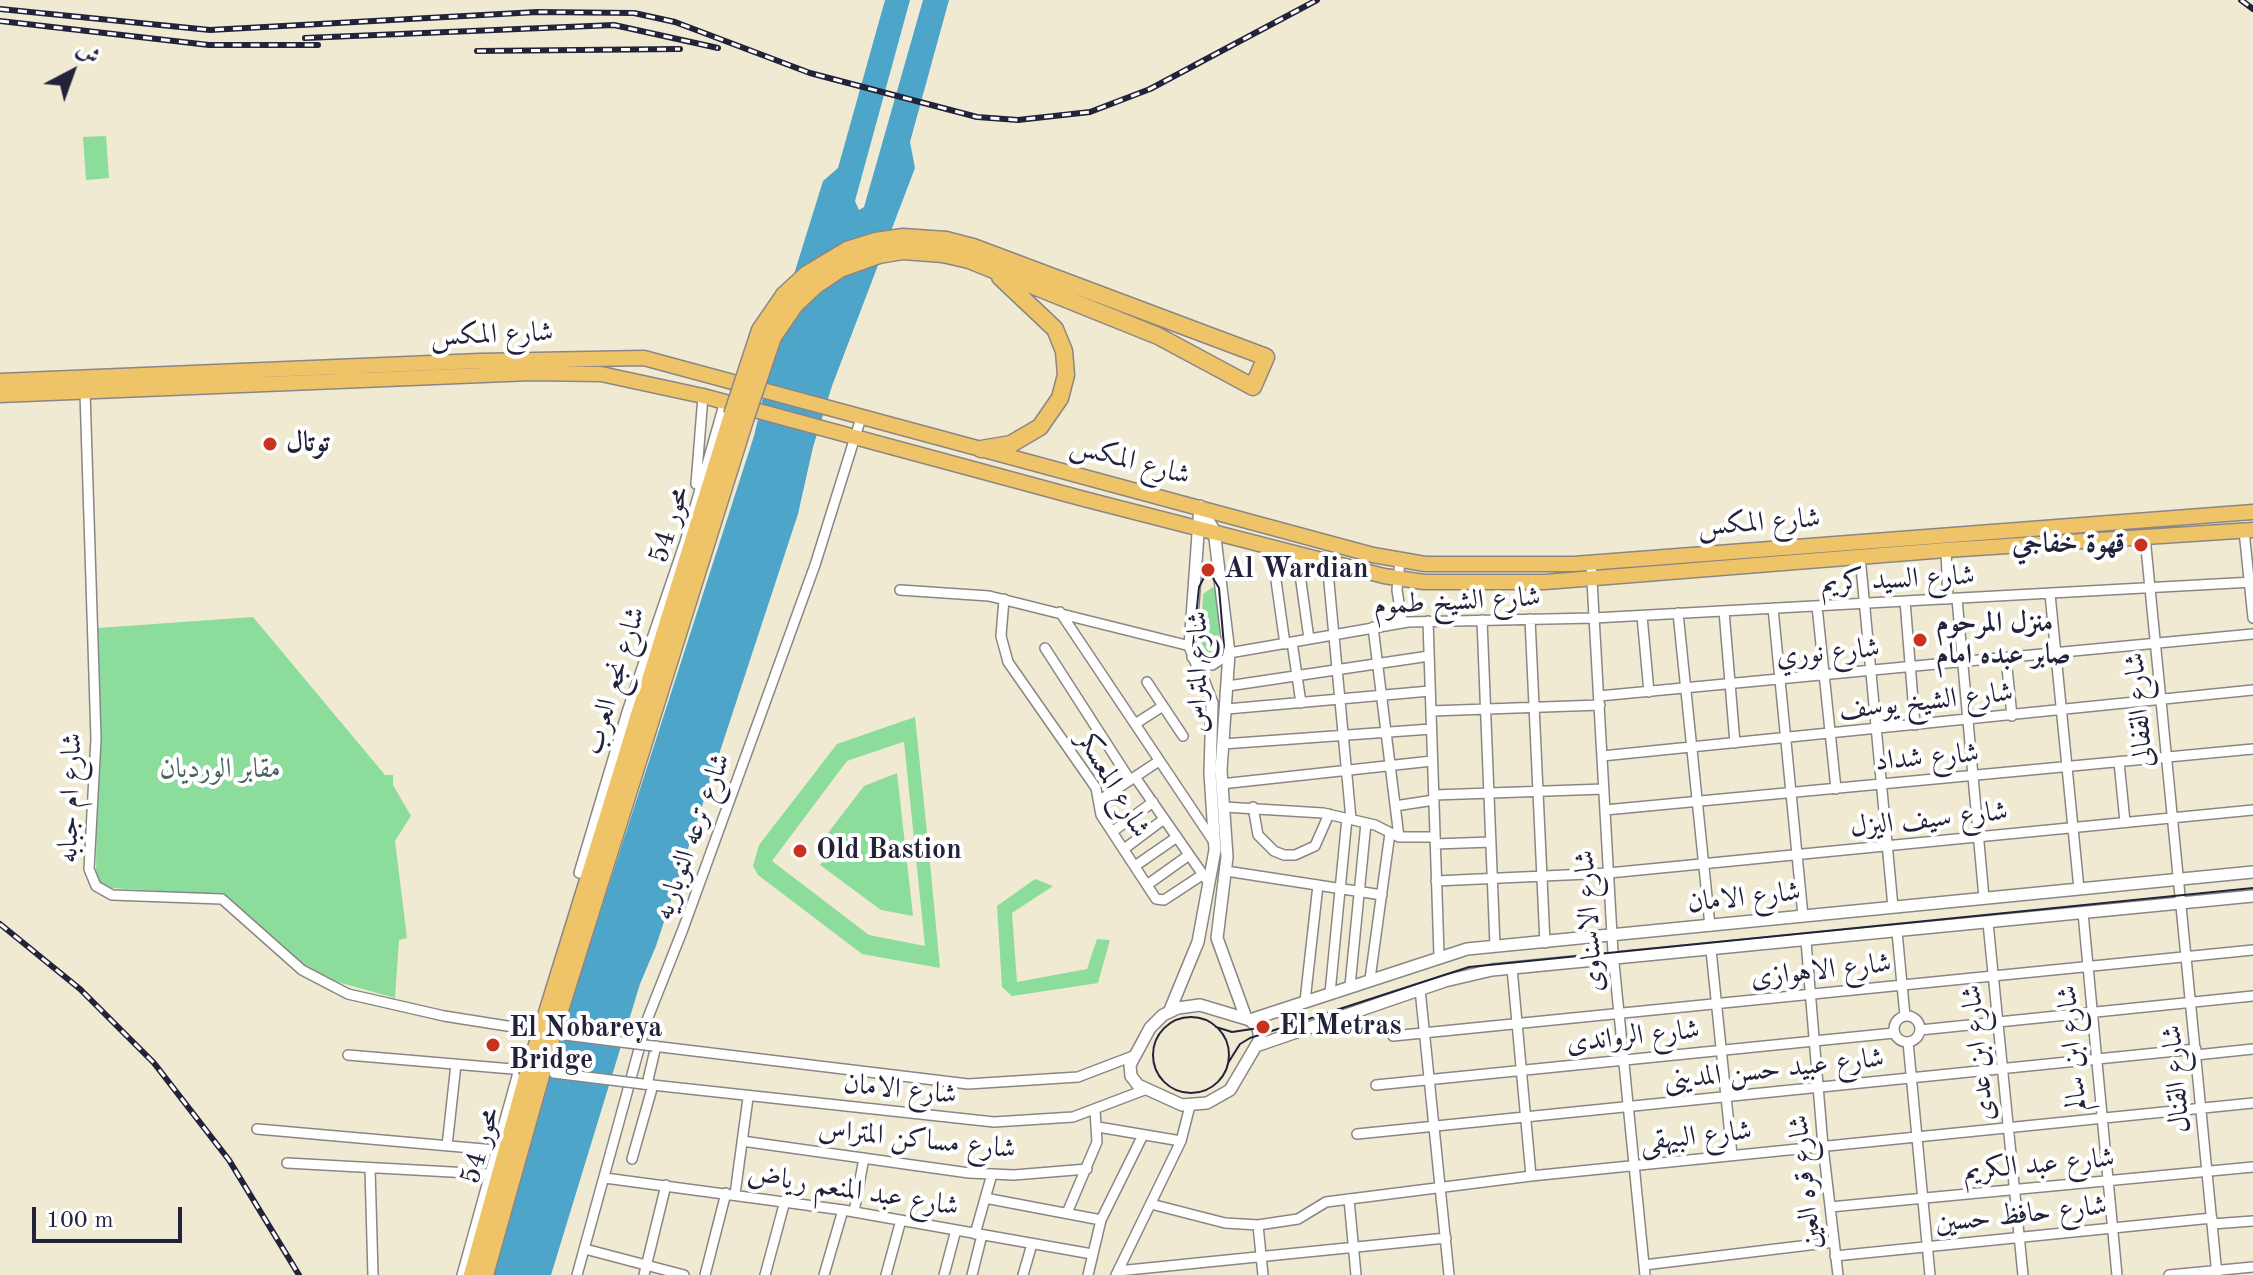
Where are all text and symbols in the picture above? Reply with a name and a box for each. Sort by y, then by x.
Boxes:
north arrow [32,32,112,112]
text: ش [72,38,103,69]
street label: شارع المكس [430,316,554,354]
place label: توتال [286,427,330,461]
street label: شارع المكس [1066,429,1194,493]
marker: توتال [261,435,279,453]
street label: محور 54 [643,483,697,567]
street label: شارع المكس [1697,502,1821,544]
place label: قهوة خفاجي [2012,528,2125,562]
marker: قهوة خفاجي [2132,536,2150,554]
place label: Al Wardian [1224,553,1369,587]
street label: شارع السيد كريم [1820,559,1976,601]
marker: Al Wardian [1199,561,1217,579]
street label: شارع الشيخ طموم [1373,581,1541,623]
street label: شارع نجع العرب [577,603,653,759]
place label: منزل المرحوم صابر عبده امام [1936,607,2071,673]
street label: شارع المتراس [1182,611,1216,733]
marker: منزل المرحوم صابر عبده امام [1911,631,1929,649]
street label: شارع نوري [1775,632,1881,674]
street label: شارع القفالى [2118,651,2162,769]
street label: شارع الشيخ يوسف [1837,676,2015,728]
street label: شارع المعسكر [1069,726,1157,844]
street label: شارع ام جبابه [52,732,90,864]
street label: شارع شداد [1874,737,1980,779]
street label: شارع ترعه النوباريه [647,749,739,925]
park label: مقابر الورديان [159,753,281,787]
street label: شارع سيف اليزل [1848,795,2010,845]
place label: Old Bastion [816,834,962,868]
marker: Old Bastion [791,842,809,860]
street label: شارع الاسناوى [1568,849,1612,993]
street label: شارع الامان [1686,875,1802,921]
street label: شارع الاهوازى [1749,947,1893,995]
street label: شارع ابن عدى [1955,983,2003,1123]
street label: شارع ابن سالم [2051,984,2095,1112]
place label: El Metras [1279,1010,1402,1044]
place label: El Nobareya Bridge [509,1012,662,1078]
street label: شارع الرواندى [1565,1013,1701,1061]
marker: El Metras [1254,1018,1272,1036]
street label: شارع القنال [2156,1024,2198,1134]
marker: El Nobareya Bridge [484,1036,502,1054]
street label: شارع عبيد حسن المدينى [1662,1042,1886,1098]
street label: شارع الامان [842,1067,958,1113]
street label: محور 54 [454,1104,508,1188]
street label: شارع مساكن المتراس [817,1113,1017,1167]
street label: شارع قره العين [1782,1113,1830,1251]
street label: شارع البيهقى [1638,1114,1754,1160]
street label: شارع عبد الكريم [1962,1142,2116,1188]
street label: شارع عبد المنعم رياض [745,1158,961,1224]
street label: شارع حافظ حسين [1933,1189,2109,1241]
scale bar [36,1191,186,1241]
text: 100 m [46,1209,114,1233]

